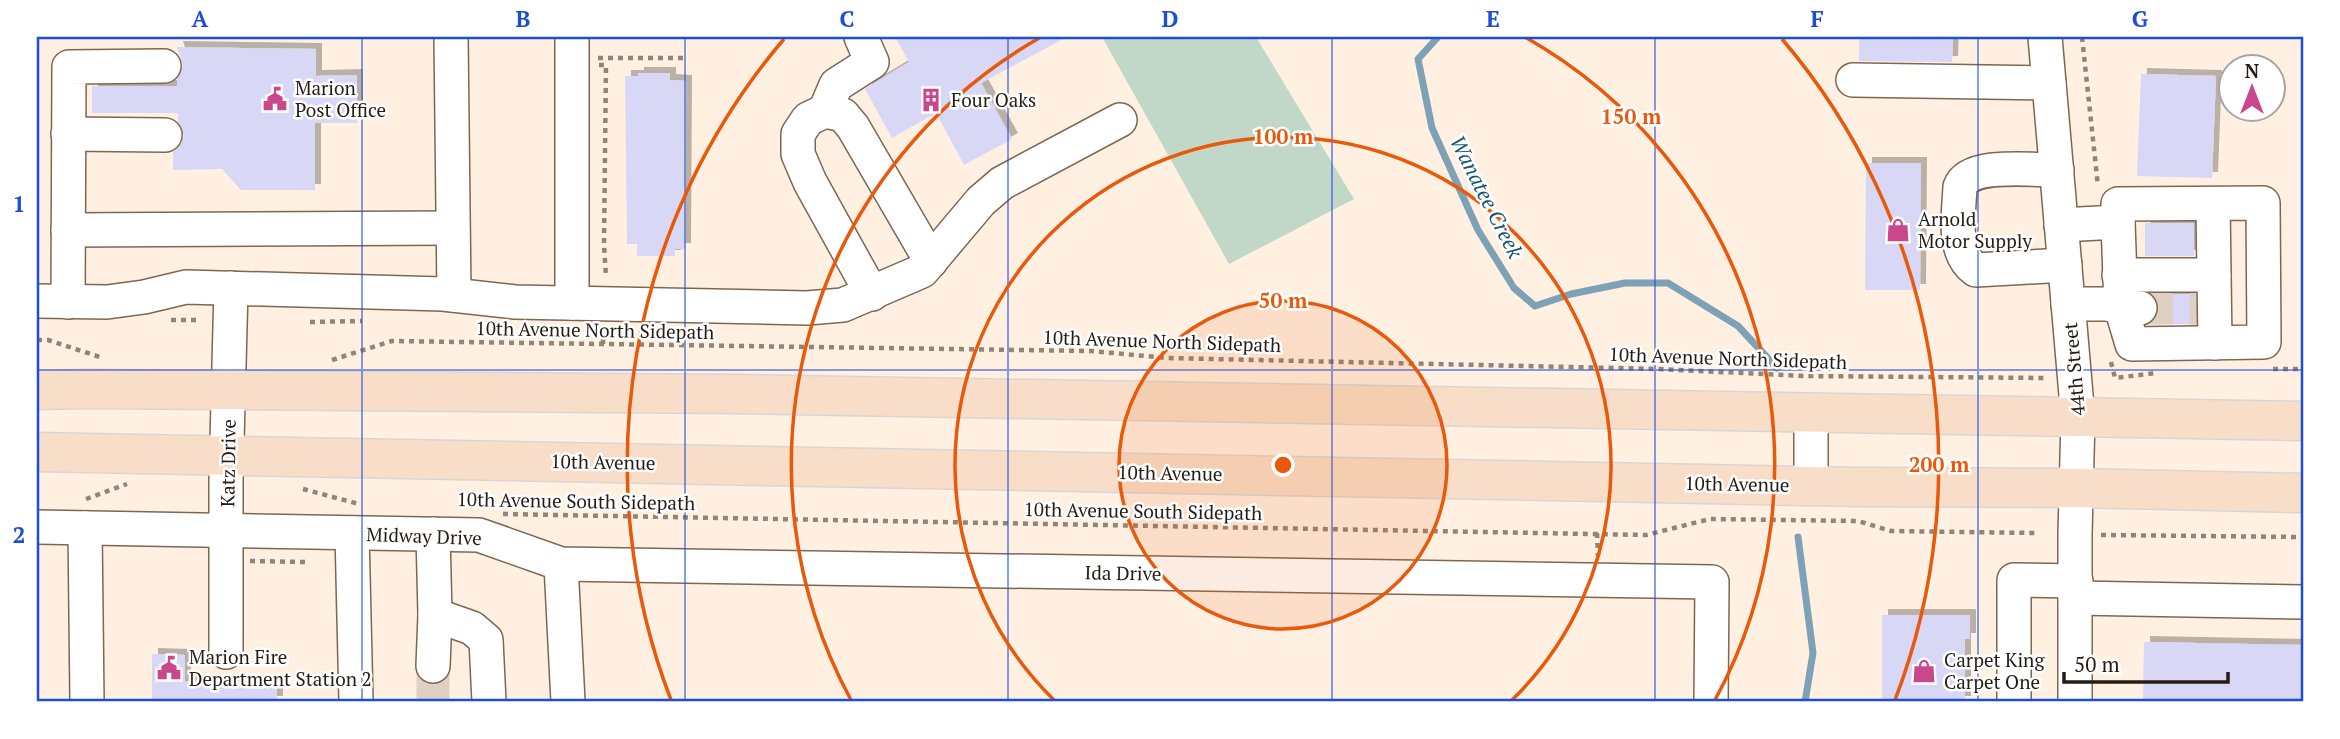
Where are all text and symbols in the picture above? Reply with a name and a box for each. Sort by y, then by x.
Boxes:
text: A [192,3,209,34]
text: B [516,3,531,34]
text: C [840,3,855,34]
text: D [1162,3,1179,34]
text: E [1486,3,1500,34]
text: F [1810,3,1824,34]
text: G [2132,3,2149,34]
north arrow [2218,52,2288,122]
text: N [2245,58,2260,83]
place label: Marion Post Office [295,75,386,122]
public building icon: Marion Post Office [261,85,289,113]
building icon: Four Oaks [917,86,945,114]
place label: Four Oaks [951,87,1036,112]
text: 150 m [1601,102,1662,130]
text: 100 m [1253,122,1314,150]
water label: Wanatee Creek [1444,130,1530,264]
text: 1 [13,188,26,219]
place label: Arnold Motor Supply [1918,206,2033,253]
shop icon: Arnold Motor Supply [1884,216,1912,244]
text: 50 m [1259,286,1308,314]
street label: 10th Avenue North Sidepath [475,315,715,344]
street label: 44th Street [2057,321,2090,417]
street label: 10th Avenue North Sidepath [1042,324,1282,357]
street label: 10th Avenue North Sidepath [1608,341,1848,374]
street label: Katz Drive [214,419,241,507]
street label: 10th Avenue [550,448,656,475]
text: 200 m [1909,450,1970,478]
centre of rings [1271,453,1295,477]
street label: 10th Avenue [1117,459,1223,486]
street label: 10th Avenue [1684,470,1790,497]
street label: 10th Avenue South Sidepath [457,486,695,515]
street label: 10th Avenue South Sidepath [1024,496,1262,525]
text: 2 [13,519,26,550]
street label: Midway Drive [366,521,482,550]
street label: Ida Drive [1084,559,1162,586]
scale bar [2064,641,2228,685]
place label: Marion Fire Department Station 2 [189,644,372,691]
place label: Carpet King Carpet One [1944,647,2045,694]
text: 50 m [2074,650,2120,678]
public building icon: Marion Fire Department Station 2 [155,654,183,682]
shop icon: Carpet King Carpet One [1910,657,1938,685]

